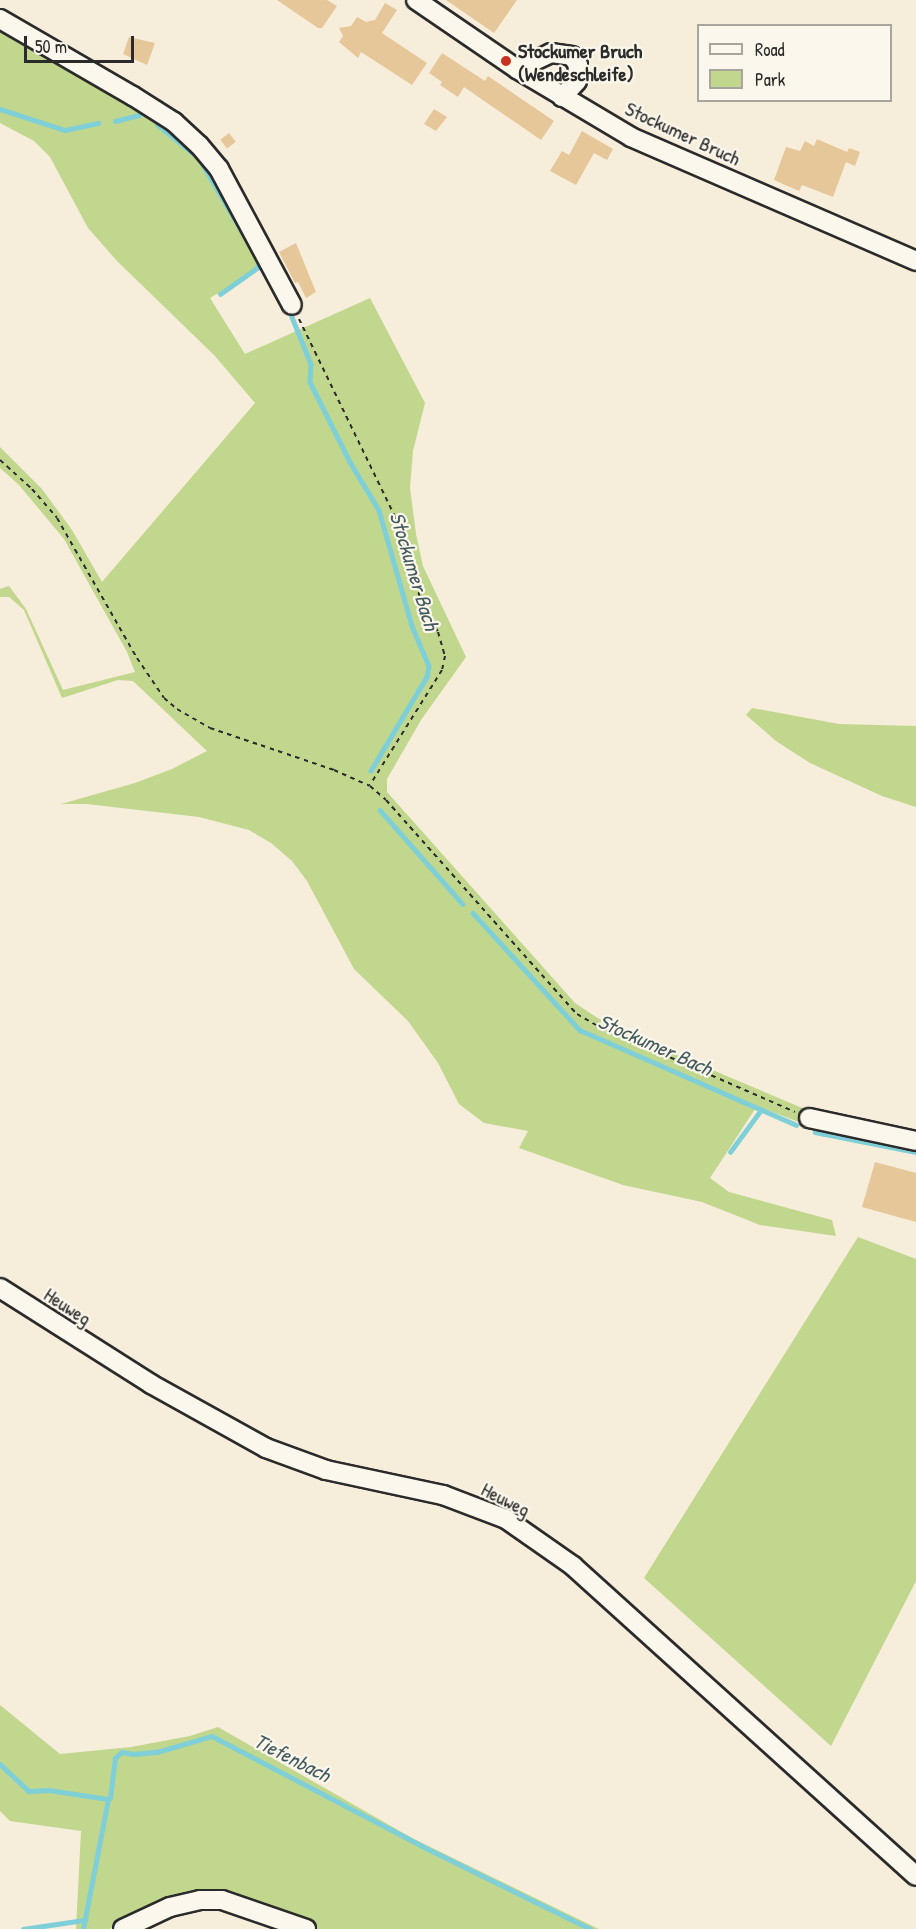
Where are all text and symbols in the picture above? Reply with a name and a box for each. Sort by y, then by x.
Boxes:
scale bar [27,24,136,62]
legend [697,24,892,102]
text: 50 m [35,34,67,59]
text: Road [755,37,785,62]
place label: Stockumer Bruch (Wendeschleife) [518,38,642,85]
marker: Stockumer Bruch (Wendeschleife) [499,54,513,68]
text: Park [755,67,785,92]
street label: Stockumer Bruch [622,96,744,170]
water label: Stockumer Bach [384,509,444,633]
water label: Stockumer Bach [594,1009,716,1081]
street label: Heuweg [40,1282,96,1330]
street label: Heuweg [478,1477,534,1521]
water label: Tiefenbach [250,1728,334,1788]

